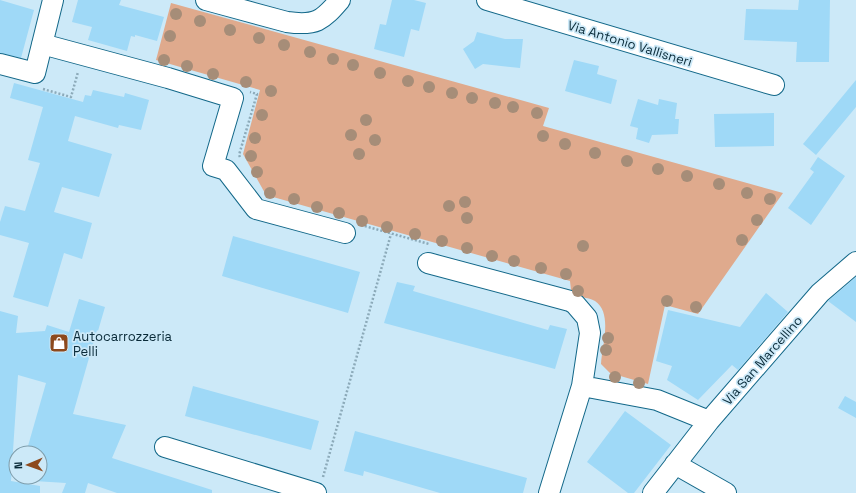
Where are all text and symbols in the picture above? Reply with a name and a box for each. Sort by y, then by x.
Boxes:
street label: Via Antonio Vallisneri [566,16,694,70]
street label: Via San Marcellino [719,312,806,409]
place label: Autocarrozzeria Pelli [73,328,173,360]
shop icon: Autocarrozzeria Pelli [48,332,70,354]
north arrow [8,445,48,485]
text: N [11,461,25,469]

